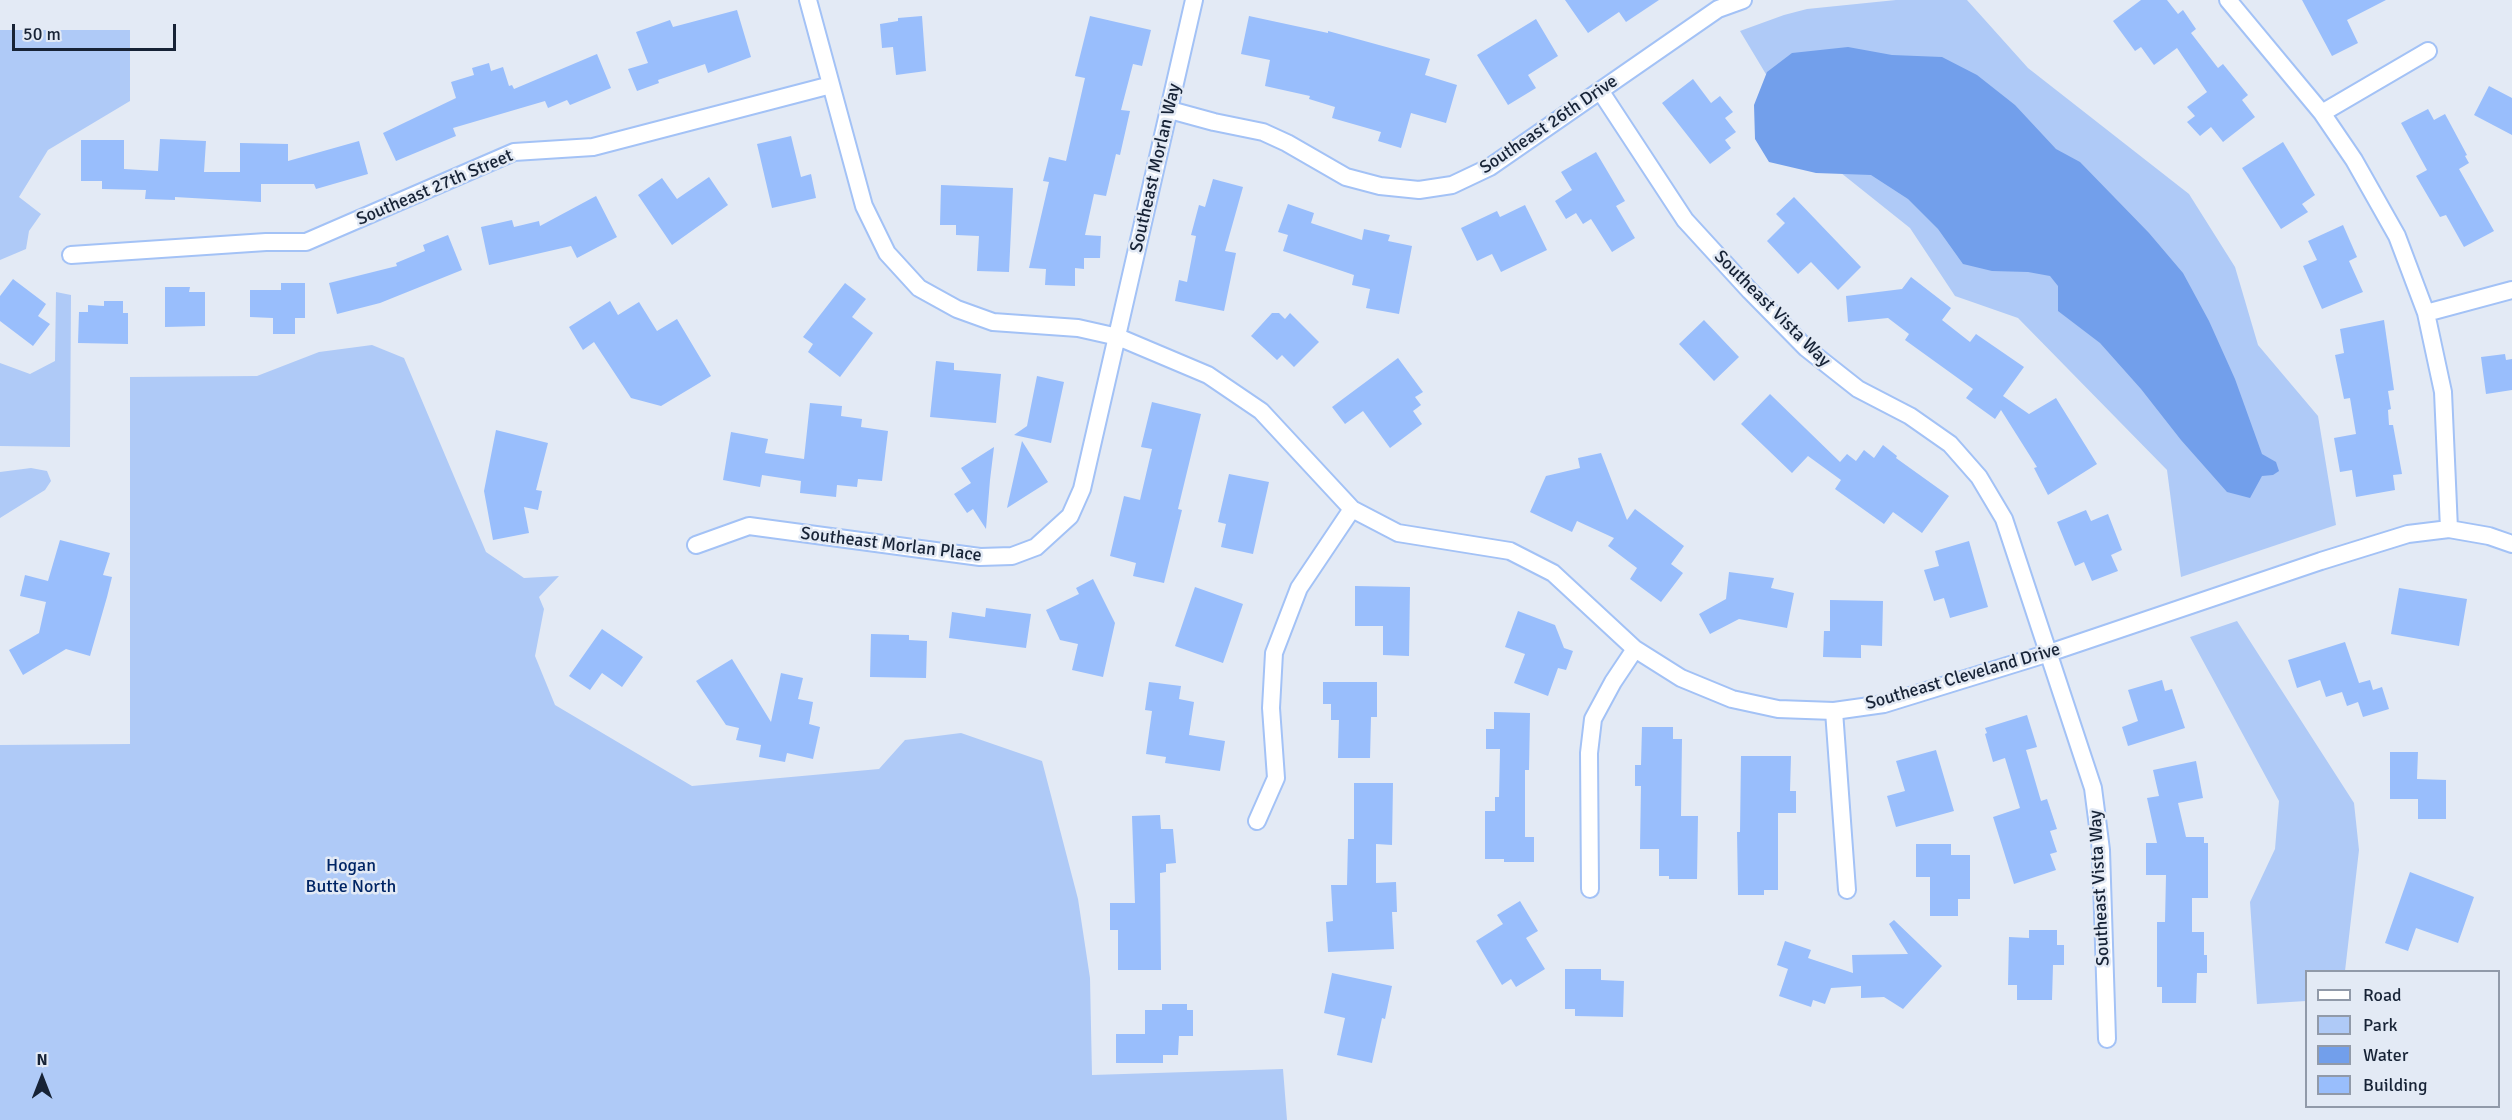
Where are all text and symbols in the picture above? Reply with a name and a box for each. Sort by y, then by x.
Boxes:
scale bar [15,12,178,50]
text: 50 m [23,23,61,45]
street label: Southeast 26th Drive [1476,71,1622,179]
street label: Southeast Morlan Way [1126,82,1186,254]
street label: Southeast 27th Street [353,145,517,231]
street label: Southeast Vista Way [1709,246,1835,372]
street label: Southeast Morlan Place [799,523,983,567]
street label: Southeast Cleveland Drive [1863,639,2063,715]
street label: Southeast Vista Way [2085,810,2115,966]
park label: Hogan Butte North [306,855,396,898]
legend [2305,970,2500,1108]
text: Road [2363,984,2402,1006]
text: Park [2363,1014,2398,1036]
text: Water [2363,1044,2408,1066]
north arrow [12,1048,72,1108]
text: N [36,1050,48,1070]
text: Building [2363,1074,2427,1096]

